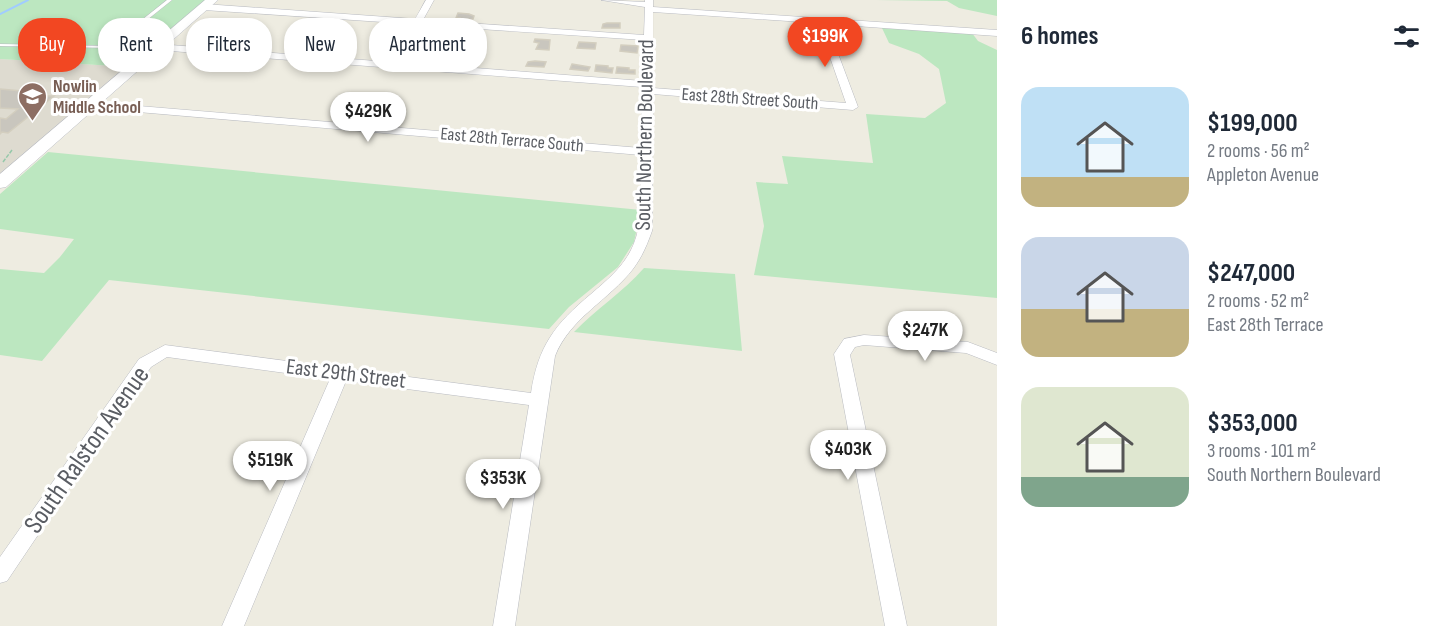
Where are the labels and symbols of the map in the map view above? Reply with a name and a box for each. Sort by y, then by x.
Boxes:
pin: $199K [783,17,867,68]
street label: South Northern Boulevard [630,39,660,231]
place label: Nowlin Middle School [53,76,141,118]
school or university icon: Nowlin Middle School [16,80,48,122]
street label: East 28th Street South [681,84,819,114]
pin: $429K [326,92,410,143]
street label: East 28th Terrace South [440,123,584,157]
pin: $247K [883,311,967,362]
street label: East 29th Street [285,353,408,395]
street label: South Ralston Avenue [18,360,156,540]
pin: $403K [806,430,890,481]
pin: $519K [228,441,312,492]
pin: $353K [461,459,545,510]

